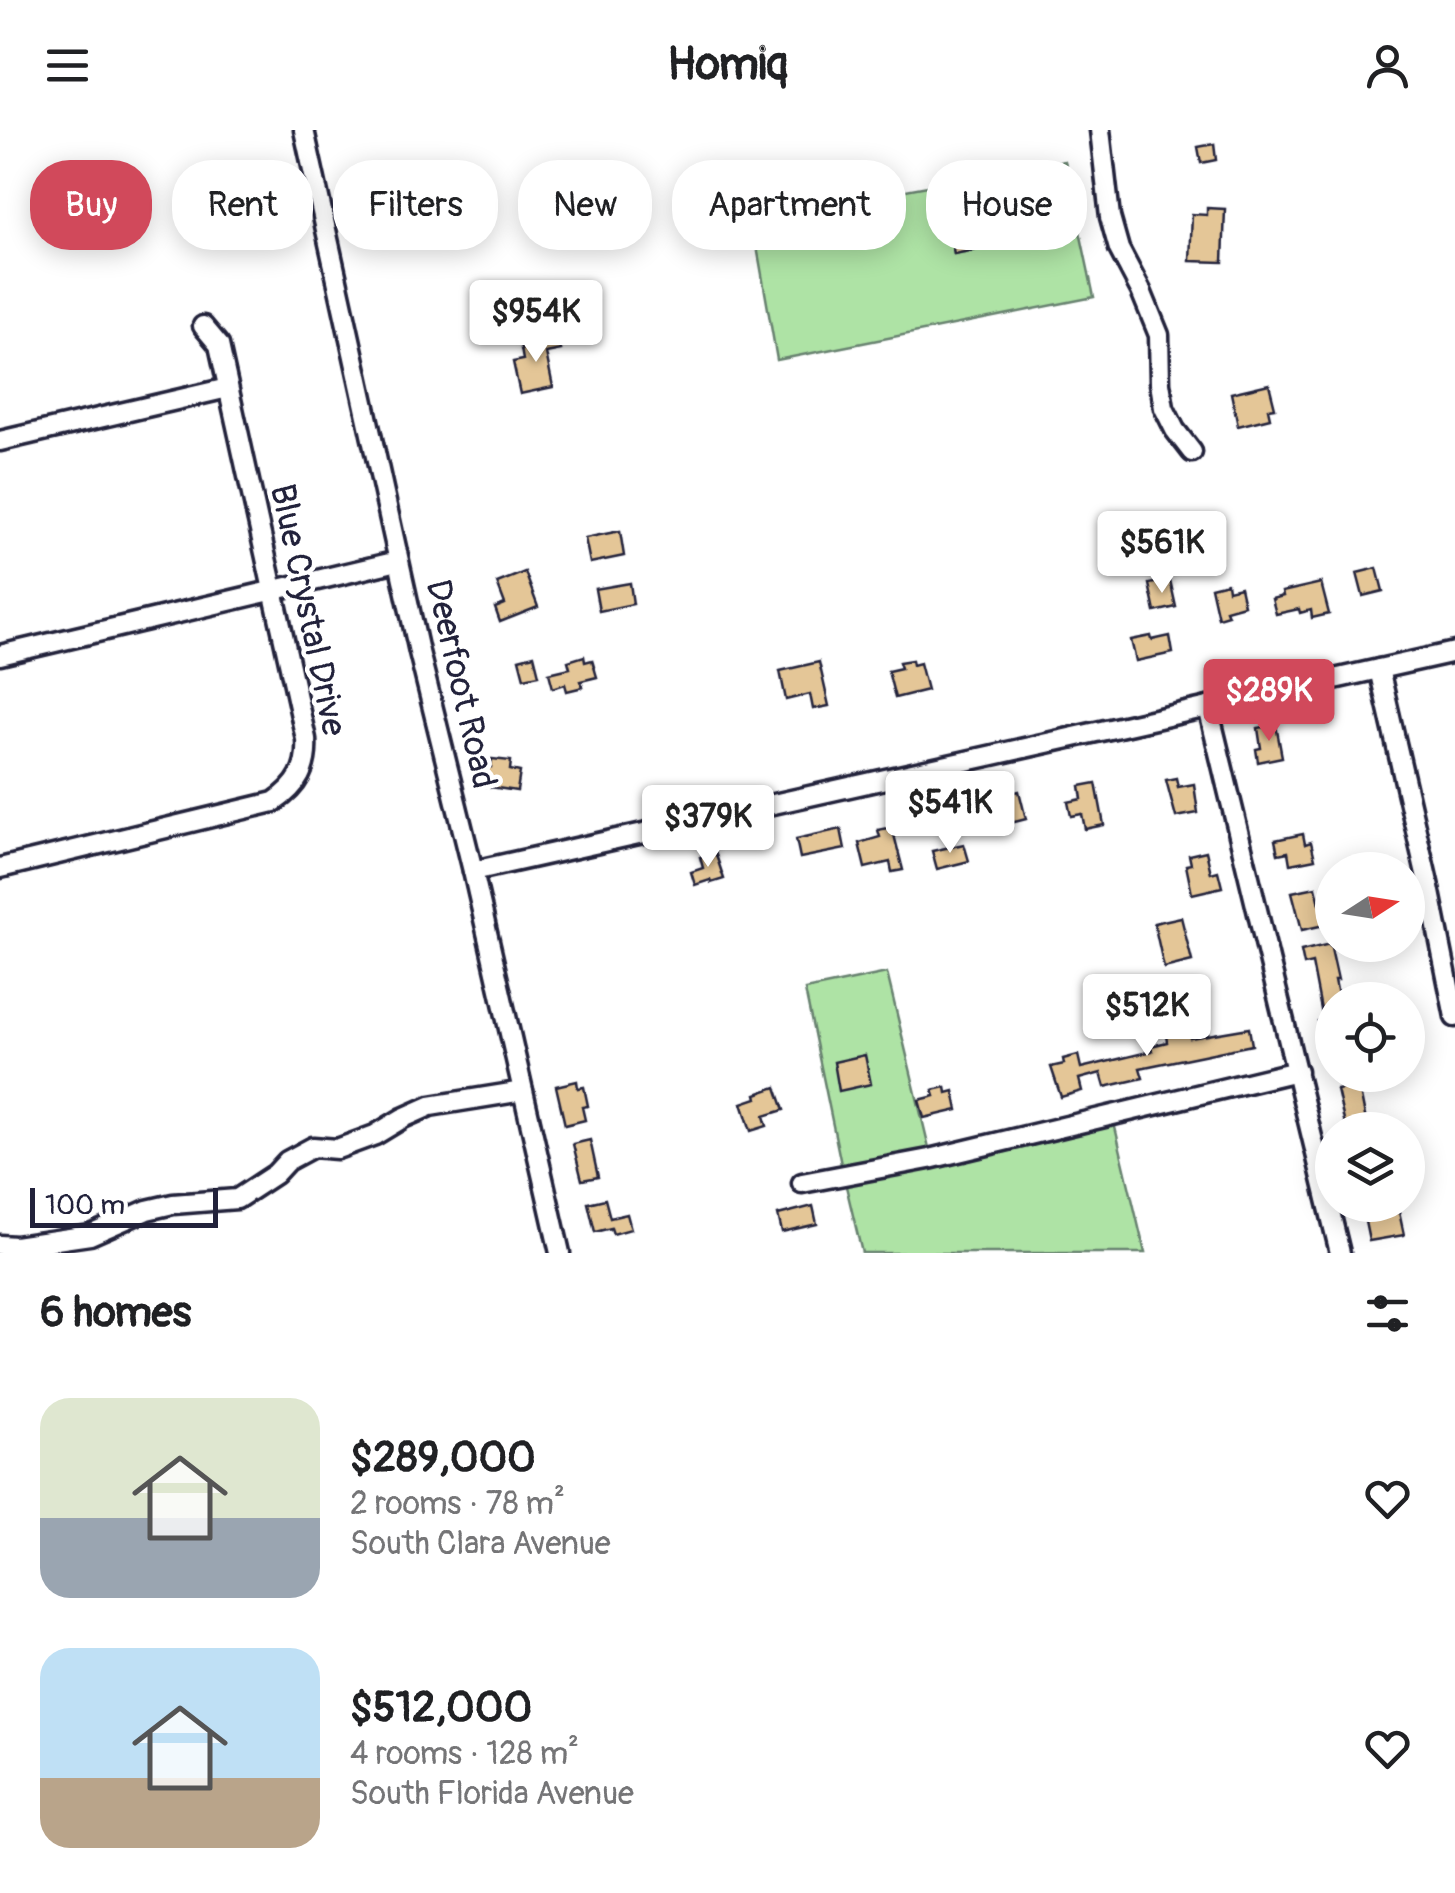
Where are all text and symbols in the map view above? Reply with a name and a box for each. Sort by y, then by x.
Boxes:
text: Homiq [667,37,788,93]
icon: menu [40,38,95,93]
icon: person [1360,38,1415,93]
chip: Buy [30,160,152,250]
chip: Rent [172,160,313,250]
chip: Filters [333,160,498,250]
chip: New [518,160,652,250]
chip: Apartment [672,160,906,250]
chip: House [926,160,1087,250]
pin: $954K [466,280,606,365]
text: $954K [491,292,581,332]
street label: Blue Crystal Drive [260,480,356,740]
pin: $561K [1092,511,1232,596]
text: $561K [1119,523,1205,563]
street label: Deerfoot Road [416,575,506,793]
pin: $289K [1199,659,1339,744]
text: $289K [1225,671,1313,711]
pin: $541K [880,771,1020,856]
text: $541K [907,783,993,823]
pin: $379K [638,785,778,870]
text: $379K [664,797,752,837]
north arrow [1315,852,1425,962]
map controls [1315,852,1425,1222]
pin: $512K [1077,974,1217,1059]
button: locate [1315,982,1425,1092]
text: $512K [1105,986,1189,1026]
button: layers [1315,1112,1425,1222]
scale bar [30,1183,218,1228]
text: 100 m [45,1188,125,1223]
icon: filters [1360,1286,1415,1341]
text: 6 homes [40,1287,191,1339]
text: $289,000 [350,1432,536,1484]
icon: home [120,1438,240,1558]
icon: heart [1360,1471,1415,1526]
text: 2 rooms · 78 m² [350,1484,565,1524]
text: South Clara Avenue [350,1524,611,1564]
text: $512,000 [350,1682,532,1734]
icon: home [120,1688,240,1808]
icon: heart [1360,1721,1415,1776]
text: 4 rooms · 128 m² [350,1734,579,1774]
text: South Florida Avenue [350,1774,634,1814]

